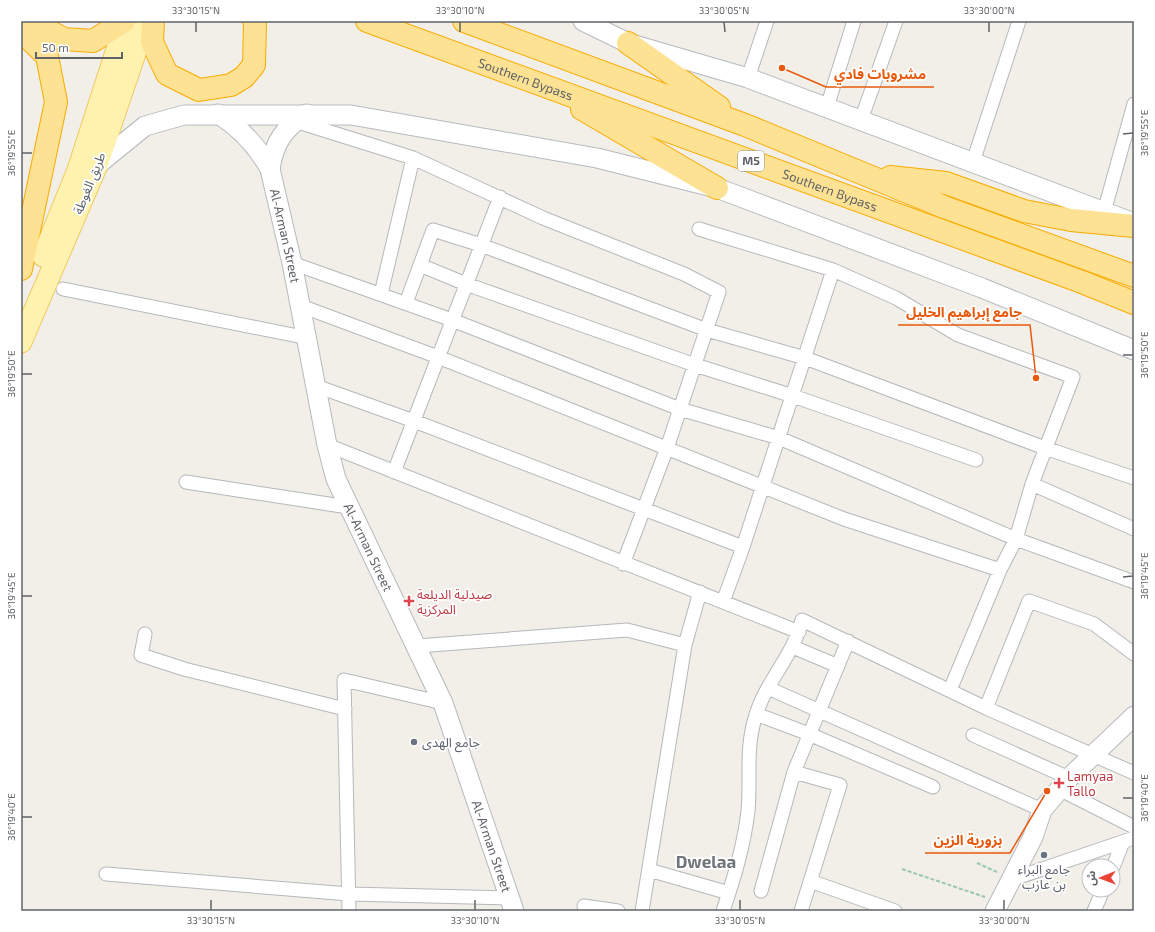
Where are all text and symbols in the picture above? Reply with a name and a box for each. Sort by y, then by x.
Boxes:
text: 33°30'15"N [172,4,220,16]
text: 33°30'10"N [435,4,485,16]
text: 33°30'05"N [699,4,749,16]
text: 33°30'00"N [963,4,1015,16]
scale bar [36,34,122,60]
text: 50 m [42,40,69,54]
street label: Southern Bypass [476,54,576,104]
callout: مشروبات فادي [826,61,934,87]
text: مشروبات فادي [834,65,926,85]
text: 36°19'55"E [1138,109,1150,156]
text: 36°19'55"E [5,129,17,176]
street label: طريق الغوطة [69,150,110,217]
road number: M5 [738,151,764,171]
street label: Southern Bypass [780,165,880,215]
street label: Al-Arman Street [267,187,304,284]
callout: جامع إبراهيم الخليل [898,299,1030,325]
text: جامع إبراهيم الخليل [906,303,1022,323]
text: 36°19'50"E [1138,331,1150,379]
text: 36°19'50"E [5,350,17,398]
street label: Al-Arman Street [341,500,396,594]
text: 36°19'45"E [1138,552,1150,600]
text: 36°19'45"E [5,572,17,620]
place label: صيدلية الديلعة المركزية [417,586,492,617]
marker: صيدلية الديلعة المركزية [404,596,414,606]
place label: جامع الهدى [422,734,480,753]
marker: جامع الهدى [409,737,419,747]
place label: Lamyaa Tallo [1067,768,1113,799]
text: 36°19'40"E [1138,774,1150,822]
marker: Lamyaa Tallo [1054,778,1064,788]
text: 36°19'40"E [5,793,17,841]
street label: Al-Arman Street [469,798,515,894]
callout: بزورية الزين [925,827,1010,853]
text: بزورية الزين [933,831,1003,849]
marker: جامع البراء بن عازب [1039,850,1049,860]
district label: Dwelaa [676,851,736,871]
north arrow [1081,858,1121,898]
place label: جامع البراء بن عازب [1018,861,1070,893]
text: ش [1084,871,1098,886]
text: 33°30'15"N [187,914,235,926]
text: 33°30'10"N [450,914,500,926]
text: 33°30'05"N [715,914,765,926]
text: 33°30'00"N [978,914,1030,926]

